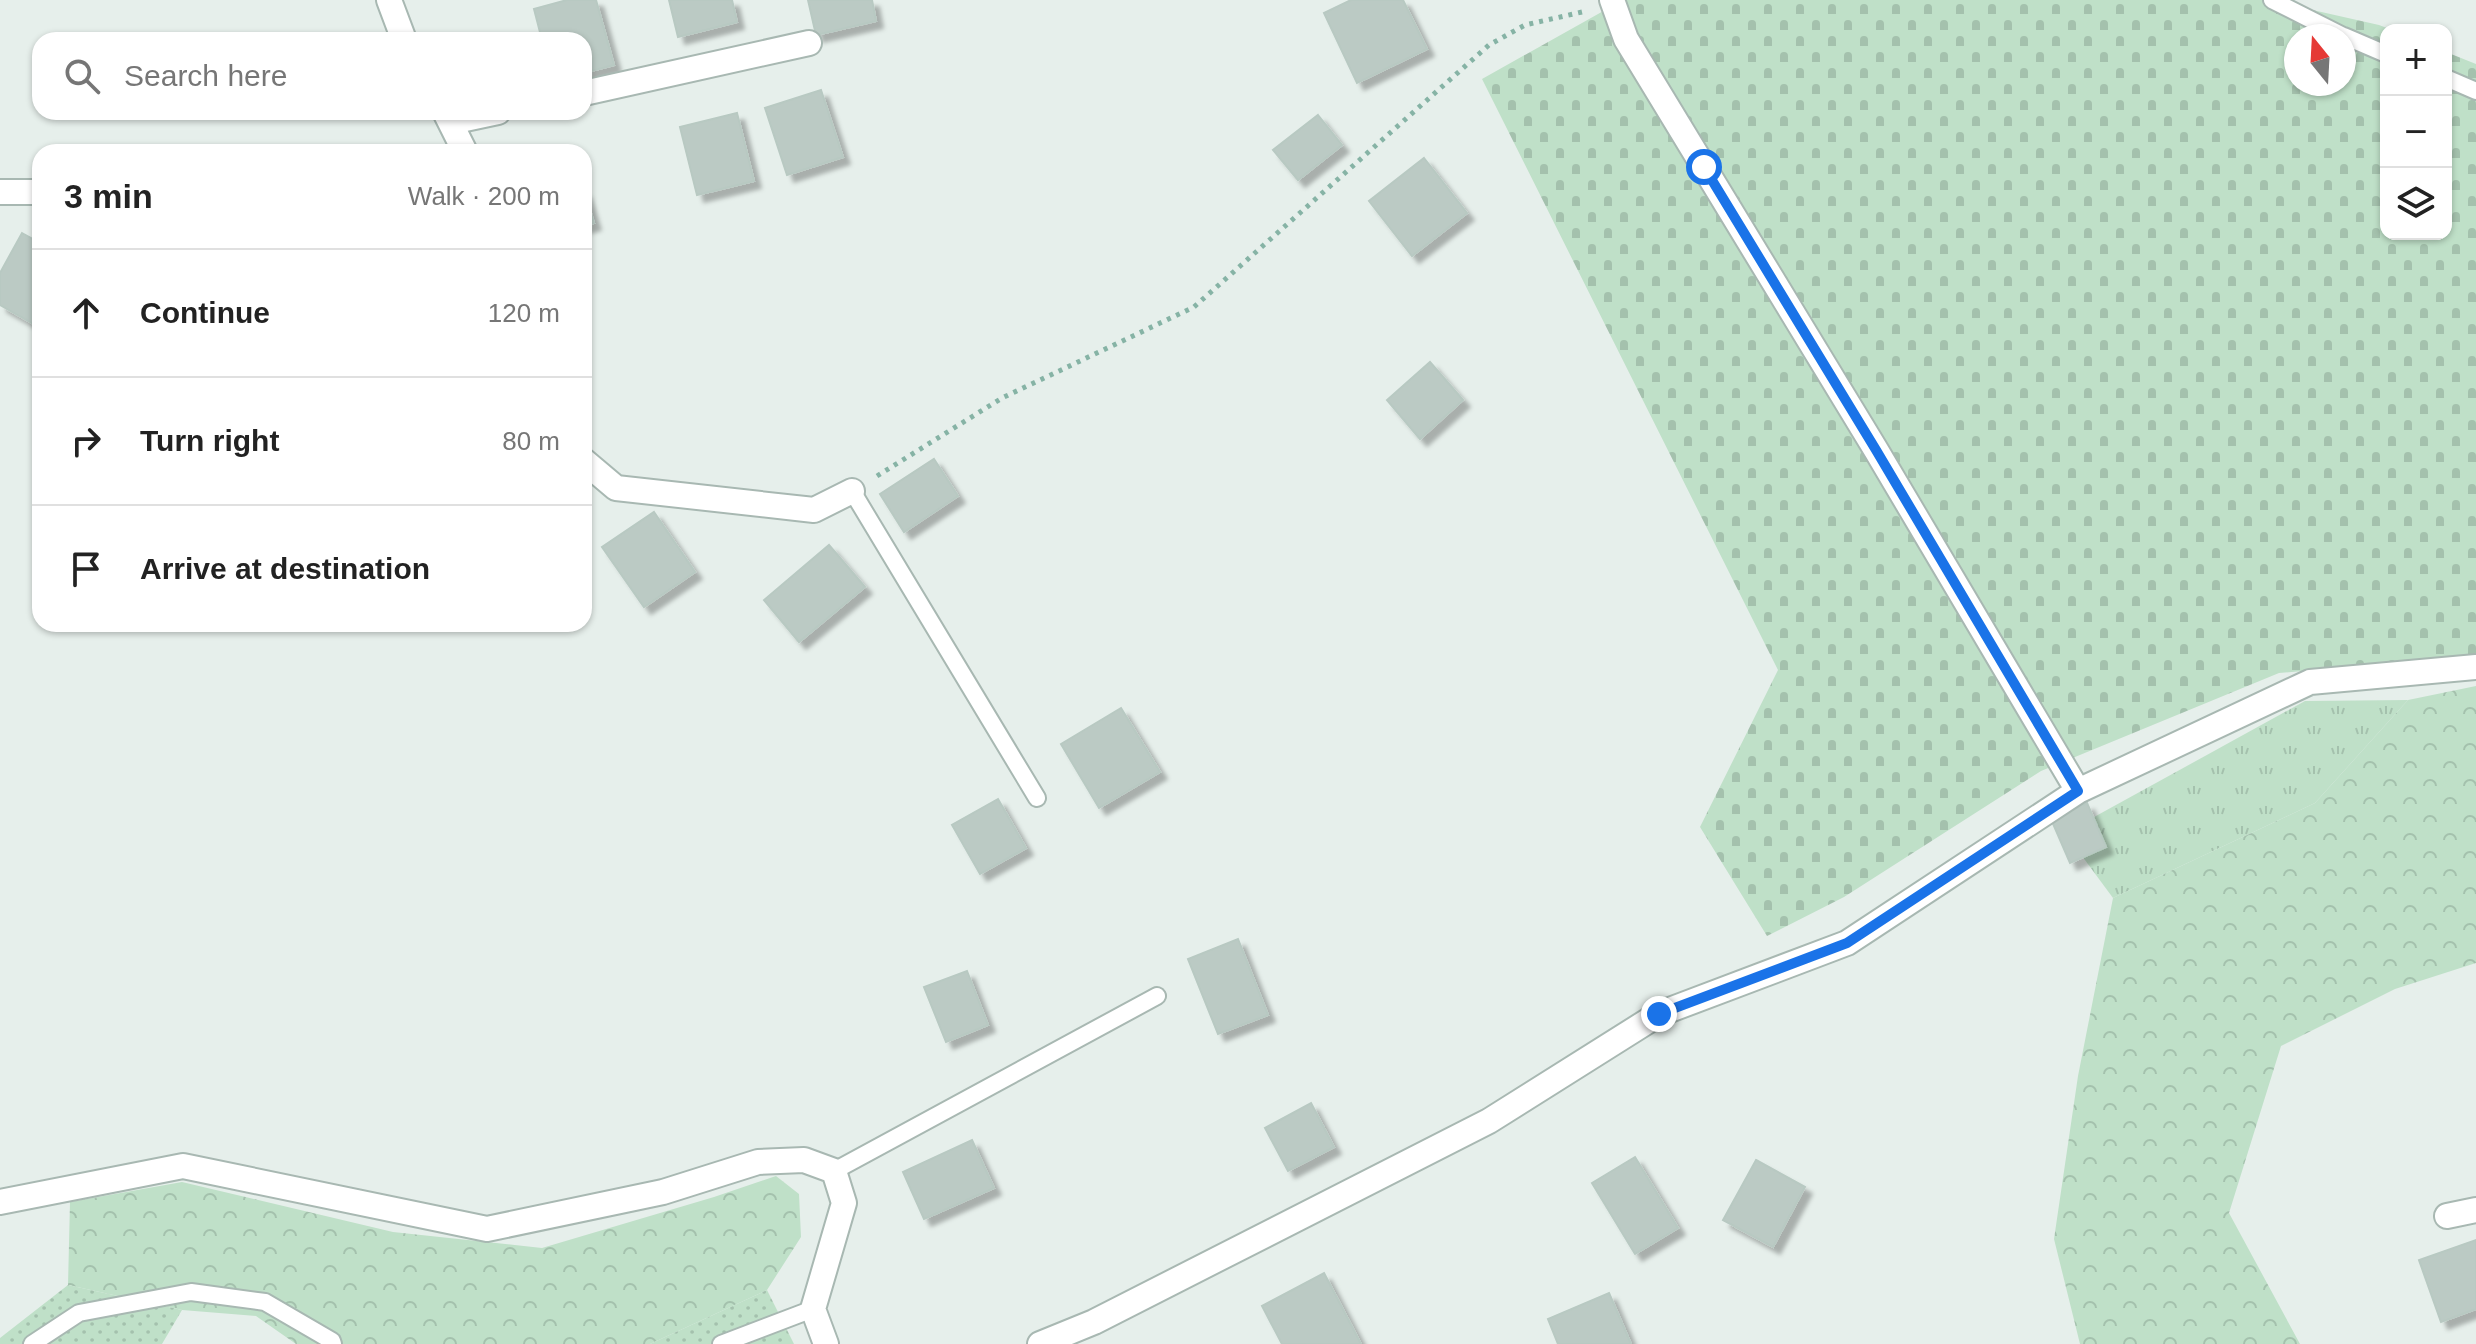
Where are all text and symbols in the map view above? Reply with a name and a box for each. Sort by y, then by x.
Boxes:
north arrow [2284,24,2356,96]
map controls [2380,24,2452,240]
button: + [2380,24,2452,96]
search box [32,32,592,120]
icon: search [60,54,104,98]
text: Search here [124,59,287,92]
button: − [2380,96,2452,168]
route start [1686,149,1722,185]
button: layers [2380,168,2452,240]
text: 3 min [64,177,153,215]
text: Walk · 200 m [408,181,560,211]
icon: ahead [64,291,108,335]
text: Continue [140,296,270,329]
text: 120 m [488,298,560,328]
icon: right [64,419,108,463]
text: Turn right [140,424,279,457]
text: 80 m [502,426,560,456]
icon: arrive [64,547,108,591]
text: Arrive at destination [140,552,430,585]
route end [1641,996,1677,1032]

